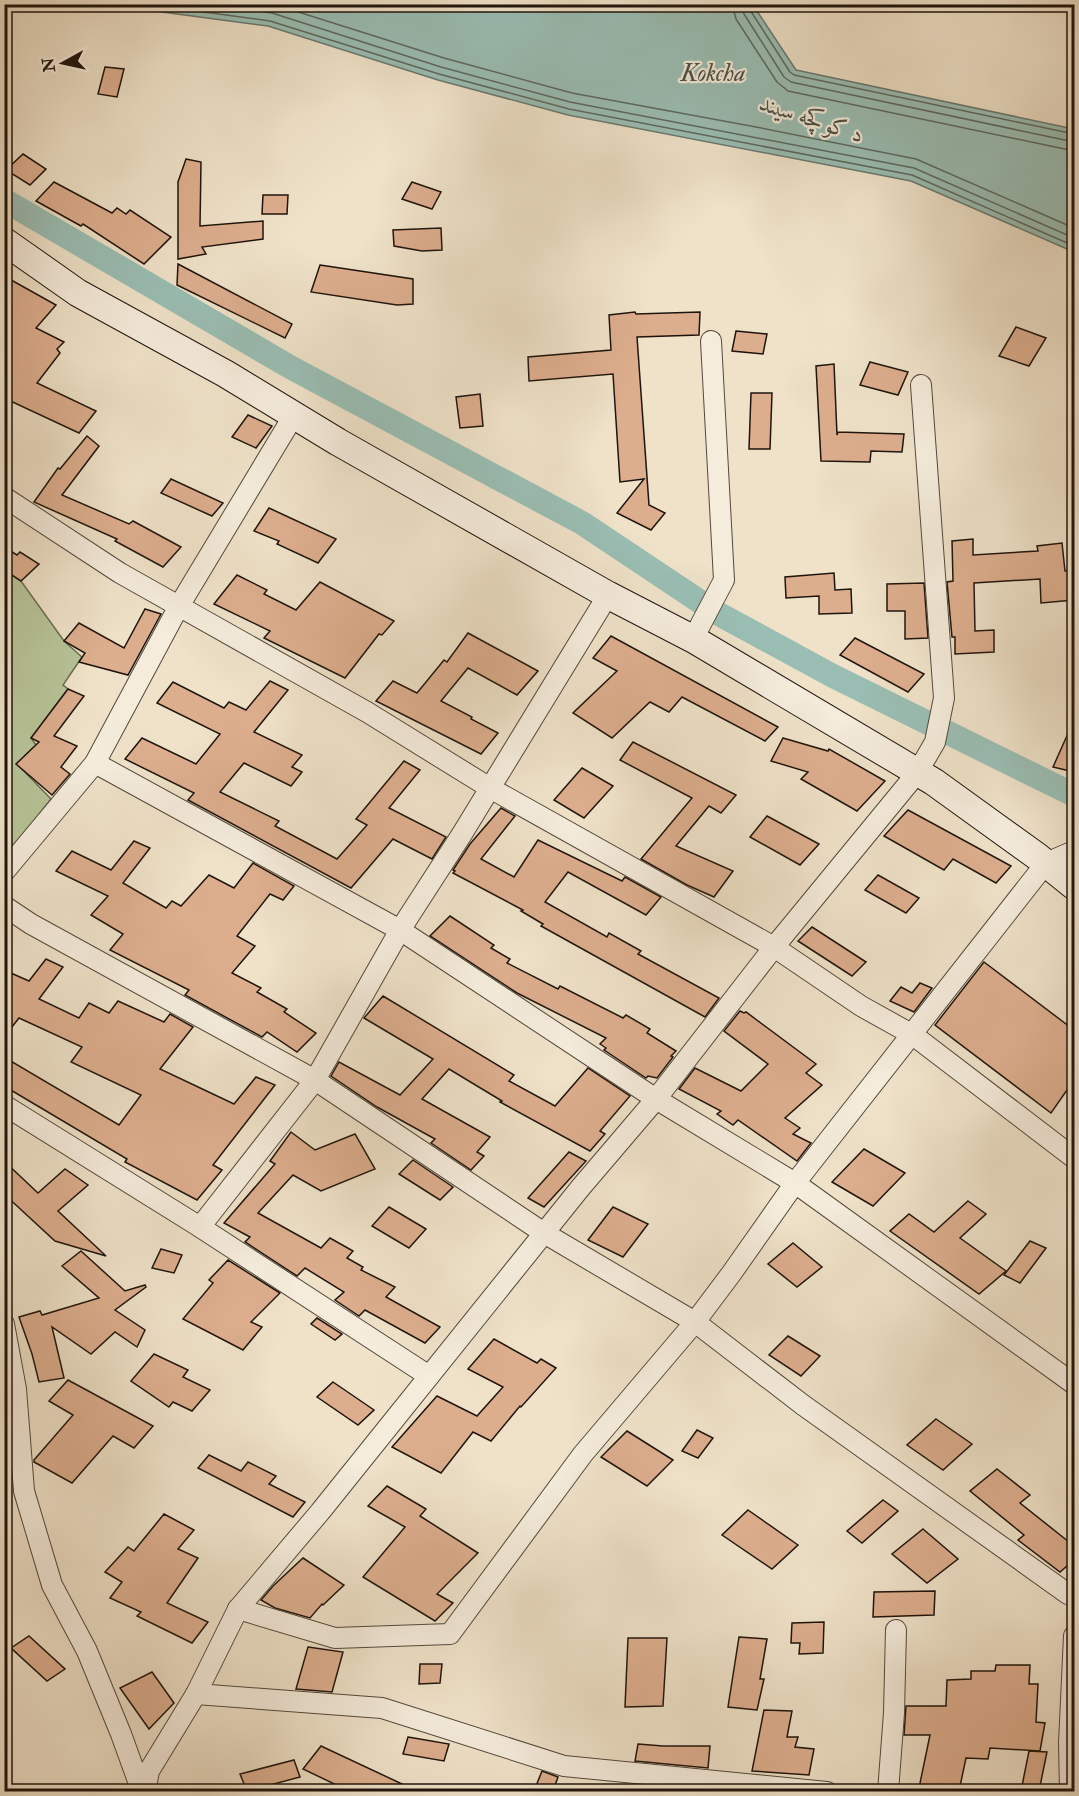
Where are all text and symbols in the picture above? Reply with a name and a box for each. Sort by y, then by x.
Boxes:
north arrow [33,33,93,93]
text: N [38,56,60,74]
water label: Kokcha [680,58,745,89]
water label: د کوکچه سیند [756,87,868,151]

